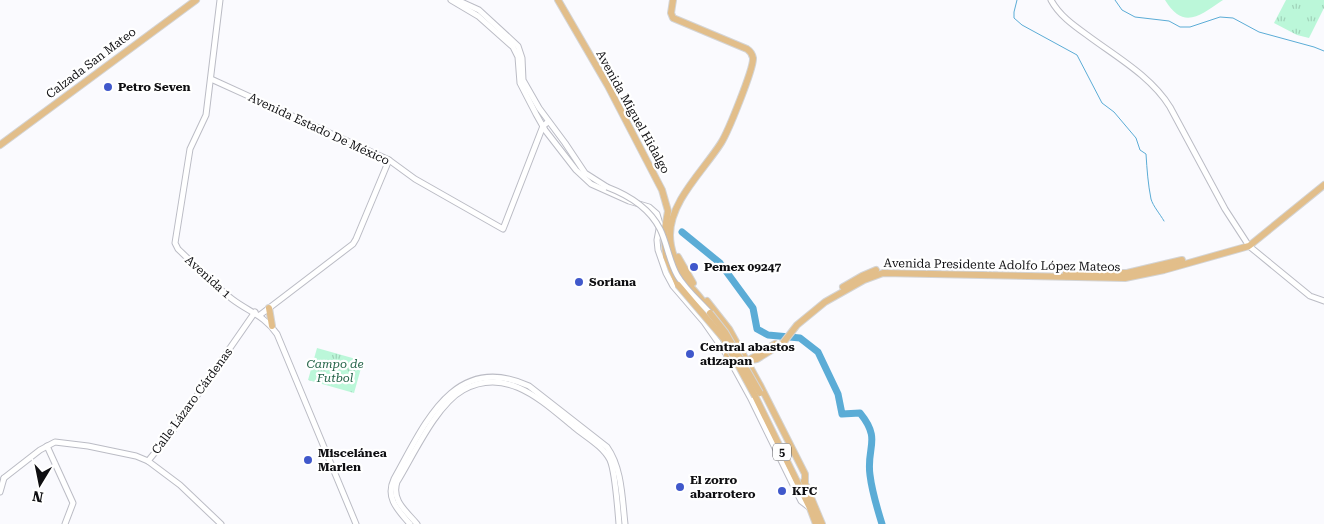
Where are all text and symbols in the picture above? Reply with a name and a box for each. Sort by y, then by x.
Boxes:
street label: Calzada San Mateo [43,25,139,101]
street label: Avenida Miguel Hidalgo [593,48,673,176]
place label: Petro Seven [118,80,191,94]
marker: Petro Seven [102,81,114,93]
street label: Avenida Estado De México [246,90,392,168]
street label: Avenida 1 [182,253,234,301]
street label: Avenida Presidente Adolfo López Mateos [884,256,1121,274]
place label: Pemex 09247 [704,260,781,274]
marker: Pemex 09247 [688,261,700,273]
place label: Soriana [589,275,636,289]
marker: Soriana [573,276,585,288]
place label: Central abastos atizapan [700,340,795,368]
street label: Calle Lázaro Cárdenas [149,345,235,457]
marker: Central abastos atizapan [684,348,696,360]
park label: Campo de Futbol [306,357,364,385]
road number: 5 [773,444,791,461]
place label: Miscelánea Marlen [318,446,387,474]
marker: Miscelánea Marlen [302,454,314,466]
north arrow [15,459,65,509]
place label: El zorro abarrotero [690,473,756,501]
marker: El zorro abarrotero [674,481,686,493]
place label: KFC [792,484,818,498]
marker: KFC [776,485,788,497]
text: N [31,488,44,506]

